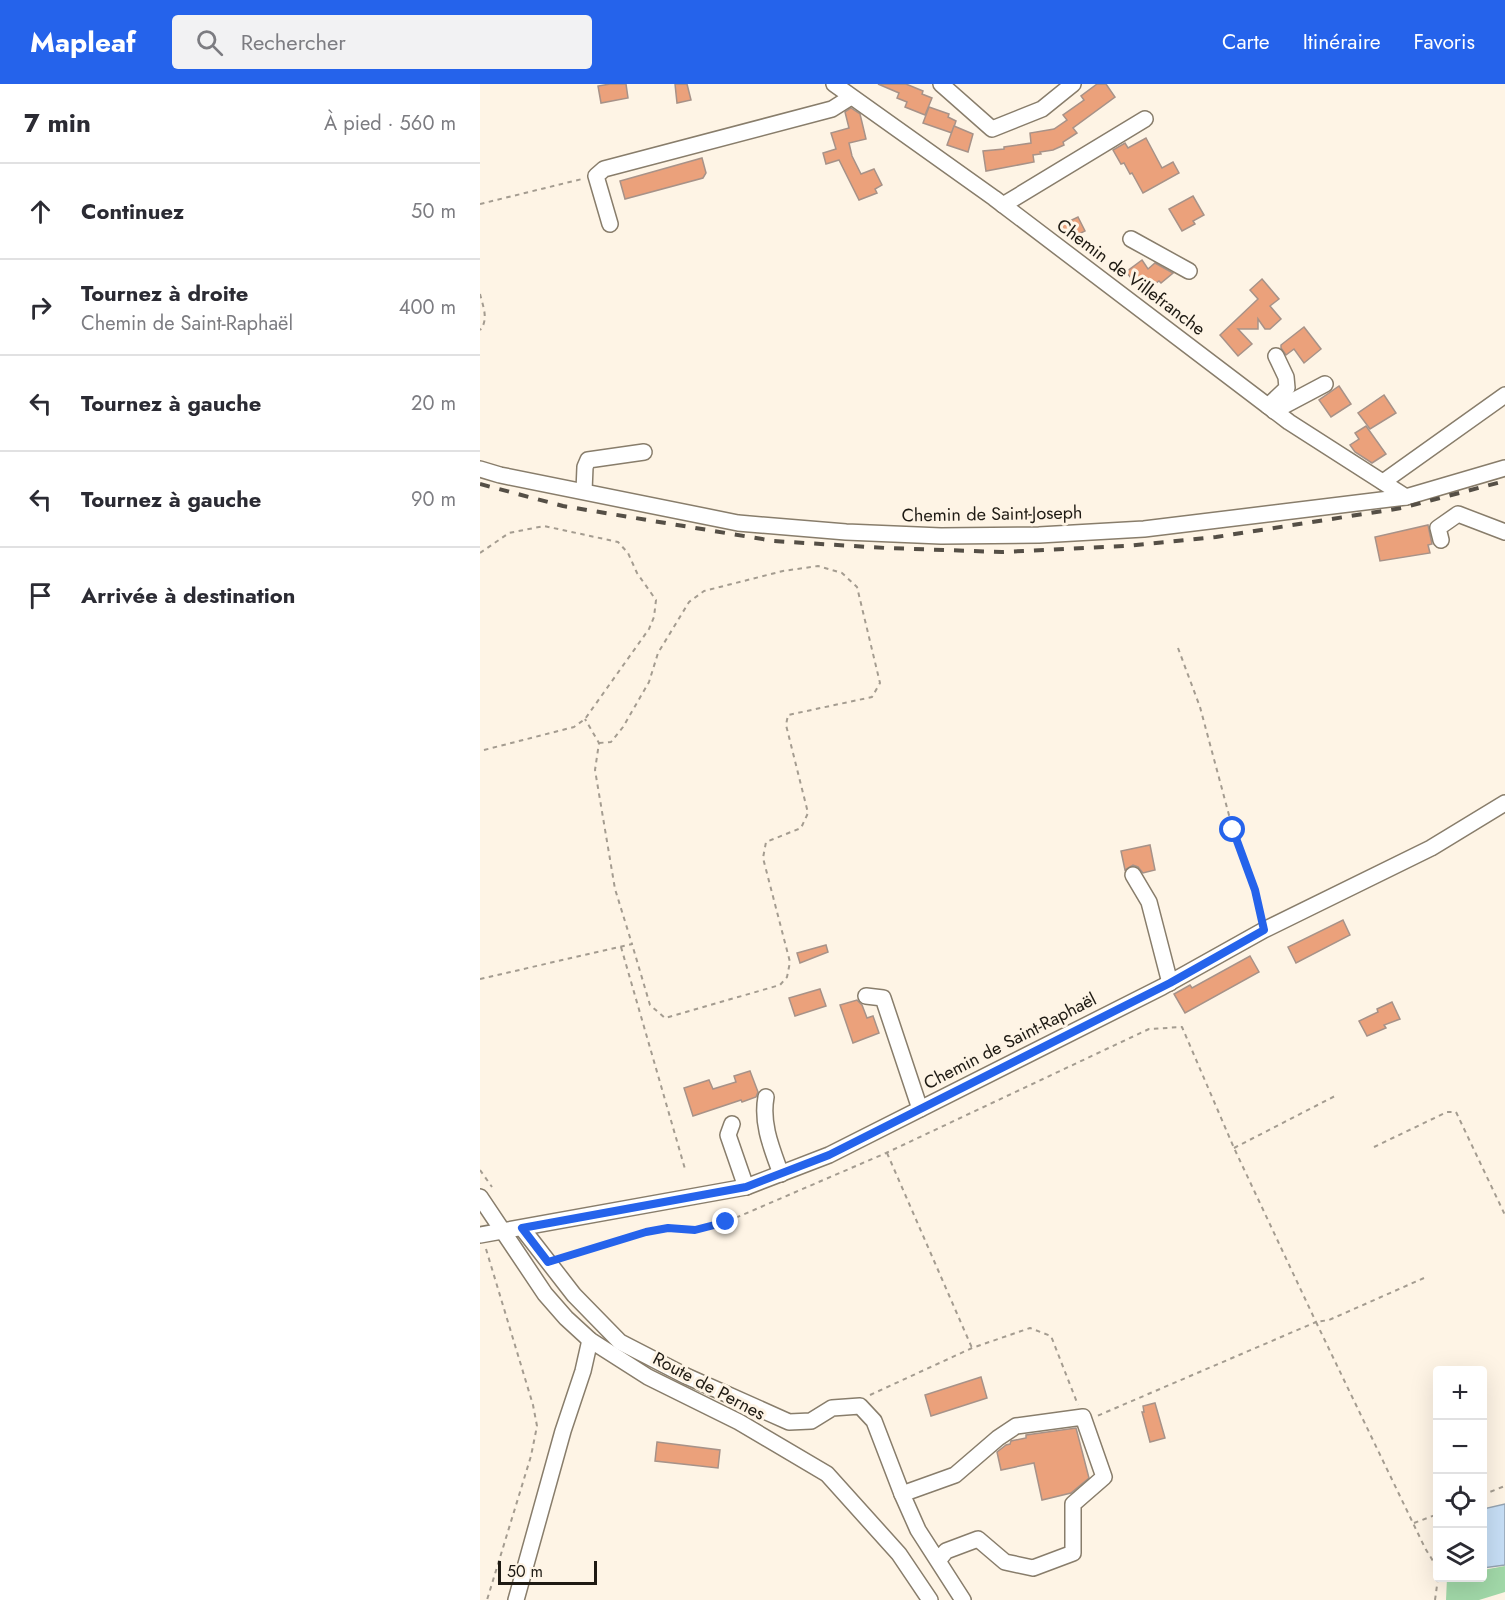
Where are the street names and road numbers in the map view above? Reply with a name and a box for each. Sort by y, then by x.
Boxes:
street label: Chemin de Villefranche [1051,212,1211,342]
street label: Chemin de Saint-Joseph [901,499,1083,529]
street label: Chemin de Saint-Raphaël [919,986,1101,1096]
street label: Route de Pernes [648,1345,770,1427]

